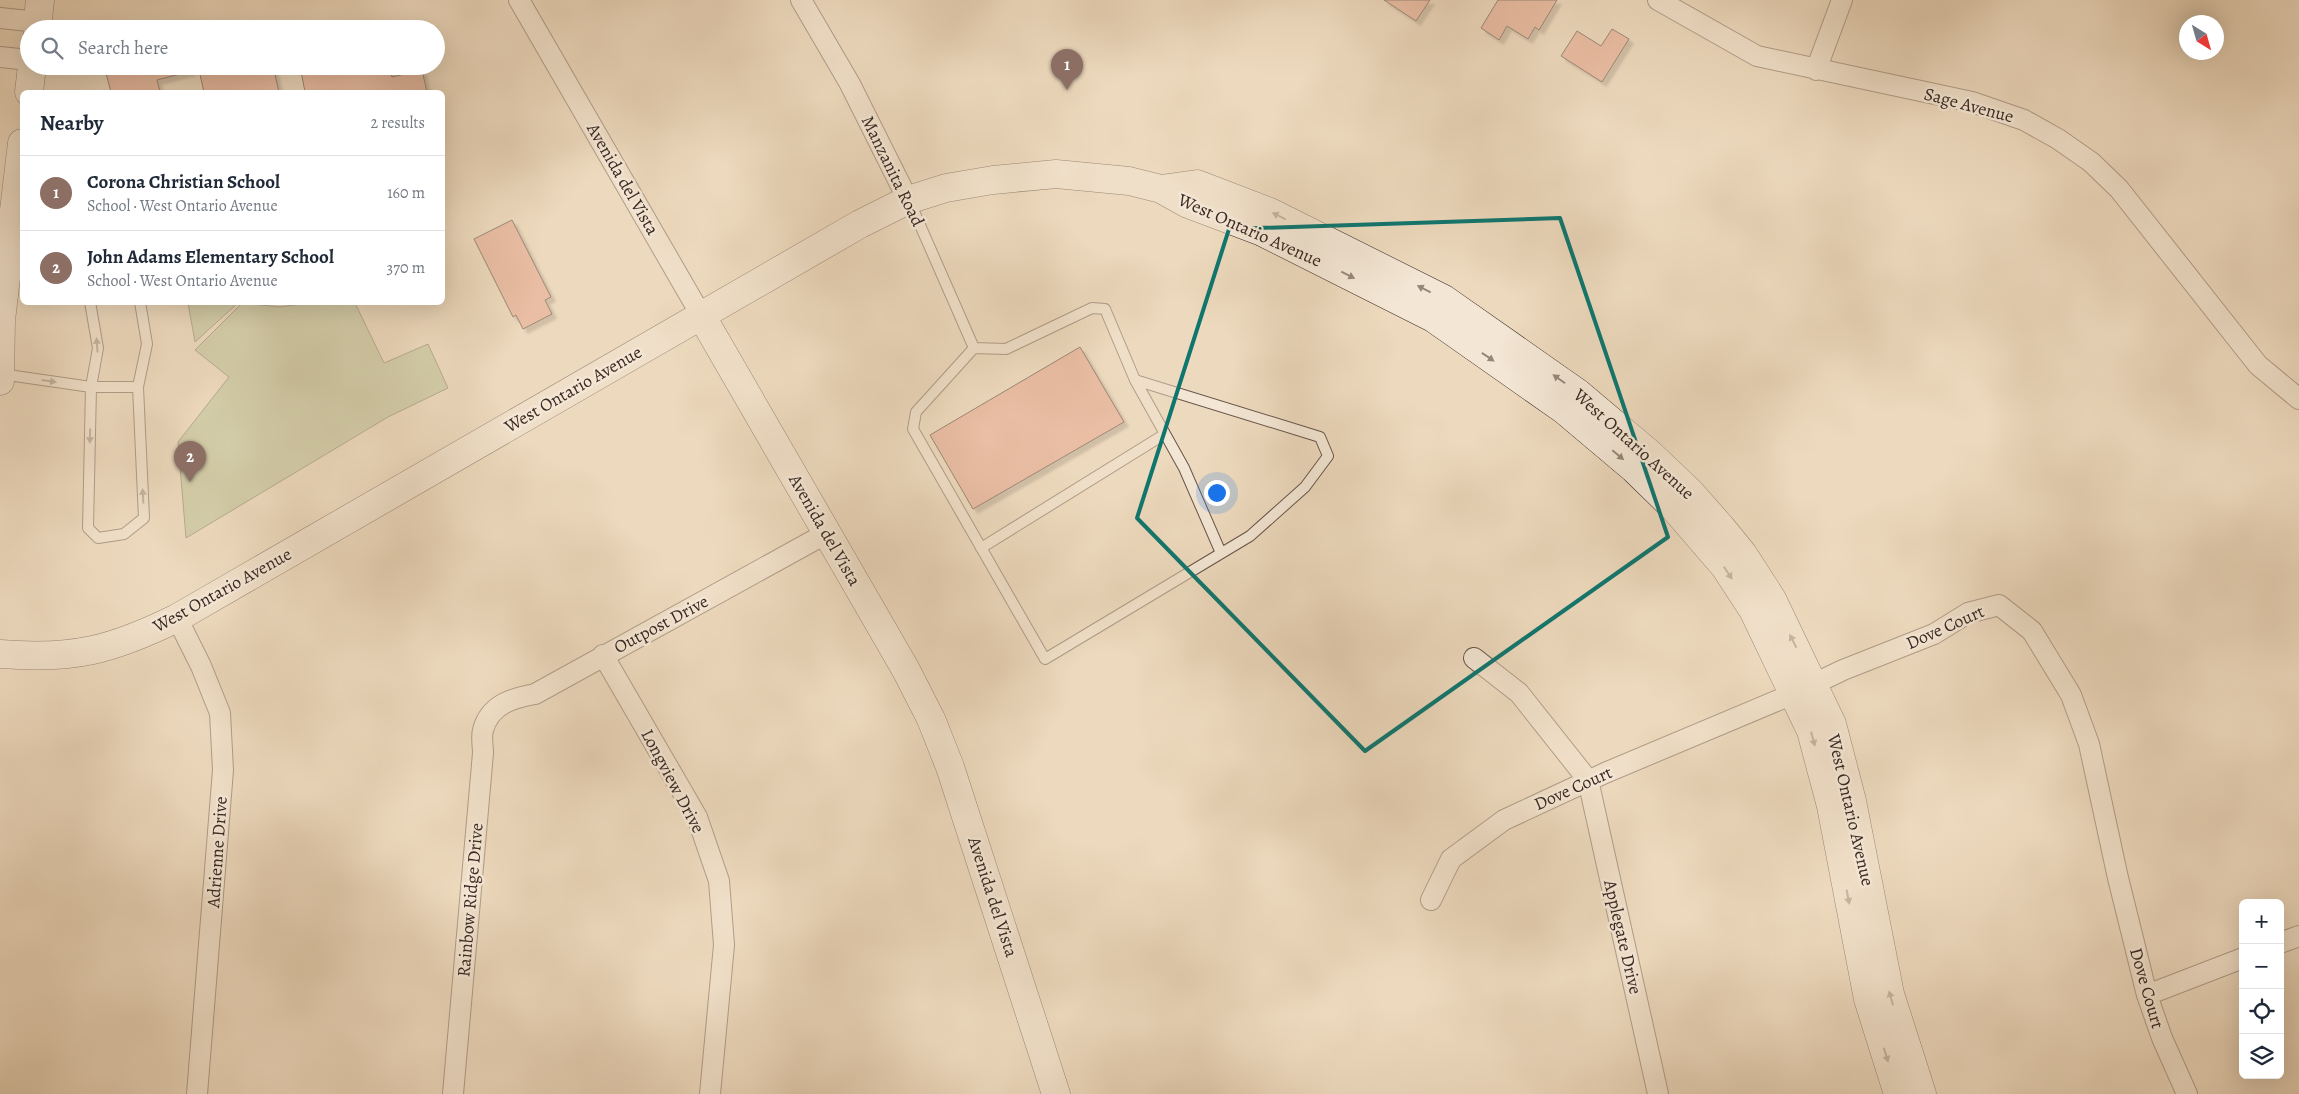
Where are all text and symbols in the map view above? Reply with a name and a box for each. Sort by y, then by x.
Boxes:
north arrow [2179,15,2224,60]
search box [20,20,445,75]
icon: search [38,34,66,62]
text: Search here [78,35,168,61]
pin: 1 [1051,49,1083,90]
street label: Sage Avenue [1922,82,2016,128]
text: Nearby [40,109,103,137]
text: 2 results [370,112,425,134]
street label: Manzanita Road [856,112,930,231]
street label: Avenida del Vista [581,118,665,240]
text: Corona Christian School [87,169,280,195]
text: 1 [53,182,59,204]
text: 160 m [387,182,425,204]
street label: West Ontario Avenue [1173,187,1326,272]
text: School · West Ontario Avenue [87,195,278,217]
one-way arrow [1271,212,1286,220]
text: John Adams Elementary School [87,244,334,270]
text: 2 [52,257,60,279]
text: 370 m [387,257,425,279]
text: School · West Ontario Avenue [87,270,278,292]
one-way arrow [1341,271,1355,279]
one-way arrow [1416,285,1431,293]
one-way arrow [92,336,100,352]
street label: West Ontario Avenue [499,340,646,439]
one-way arrow [1481,352,1495,362]
one-way arrow [1552,374,1566,384]
one-way arrow [41,377,57,385]
street label: West Ontario Avenue [1568,383,1700,505]
one-way arrow [86,428,94,444]
pin: 2 [174,441,206,482]
one-way arrow [1611,449,1624,460]
street label: Avenida del Vista [783,469,867,591]
your location [1204,480,1230,506]
one-way arrow [139,488,147,504]
street label: West Ontario Avenue [148,542,296,639]
one-way arrow [1724,566,1733,580]
street label: Outpost Drive [610,589,712,659]
street label: Dove Court [1902,599,1988,655]
one-way arrow [1789,634,1797,648]
street label: Longview Drive [635,725,711,837]
one-way arrow [1809,731,1817,746]
street label: West Ontario Avenue [1822,731,1880,888]
street label: Dove Court [1530,760,1616,816]
street label: Adrienne Drive [201,795,233,910]
street label: Rainbow Ridge Drive [451,822,489,978]
street label: Avenida del Vista [962,833,1024,961]
street label: Applegate Drive [1598,877,1648,997]
one-way arrow [1845,890,1853,906]
map controls [2239,899,2284,1079]
button: + [2239,899,2284,944]
button: − [2239,944,2284,989]
street label: Dove Court [2124,945,2170,1031]
button: locate [2239,989,2284,1034]
one-way arrow [1887,990,1895,1005]
button: layers [2239,1034,2284,1079]
one-way arrow [1882,1048,1890,1063]

